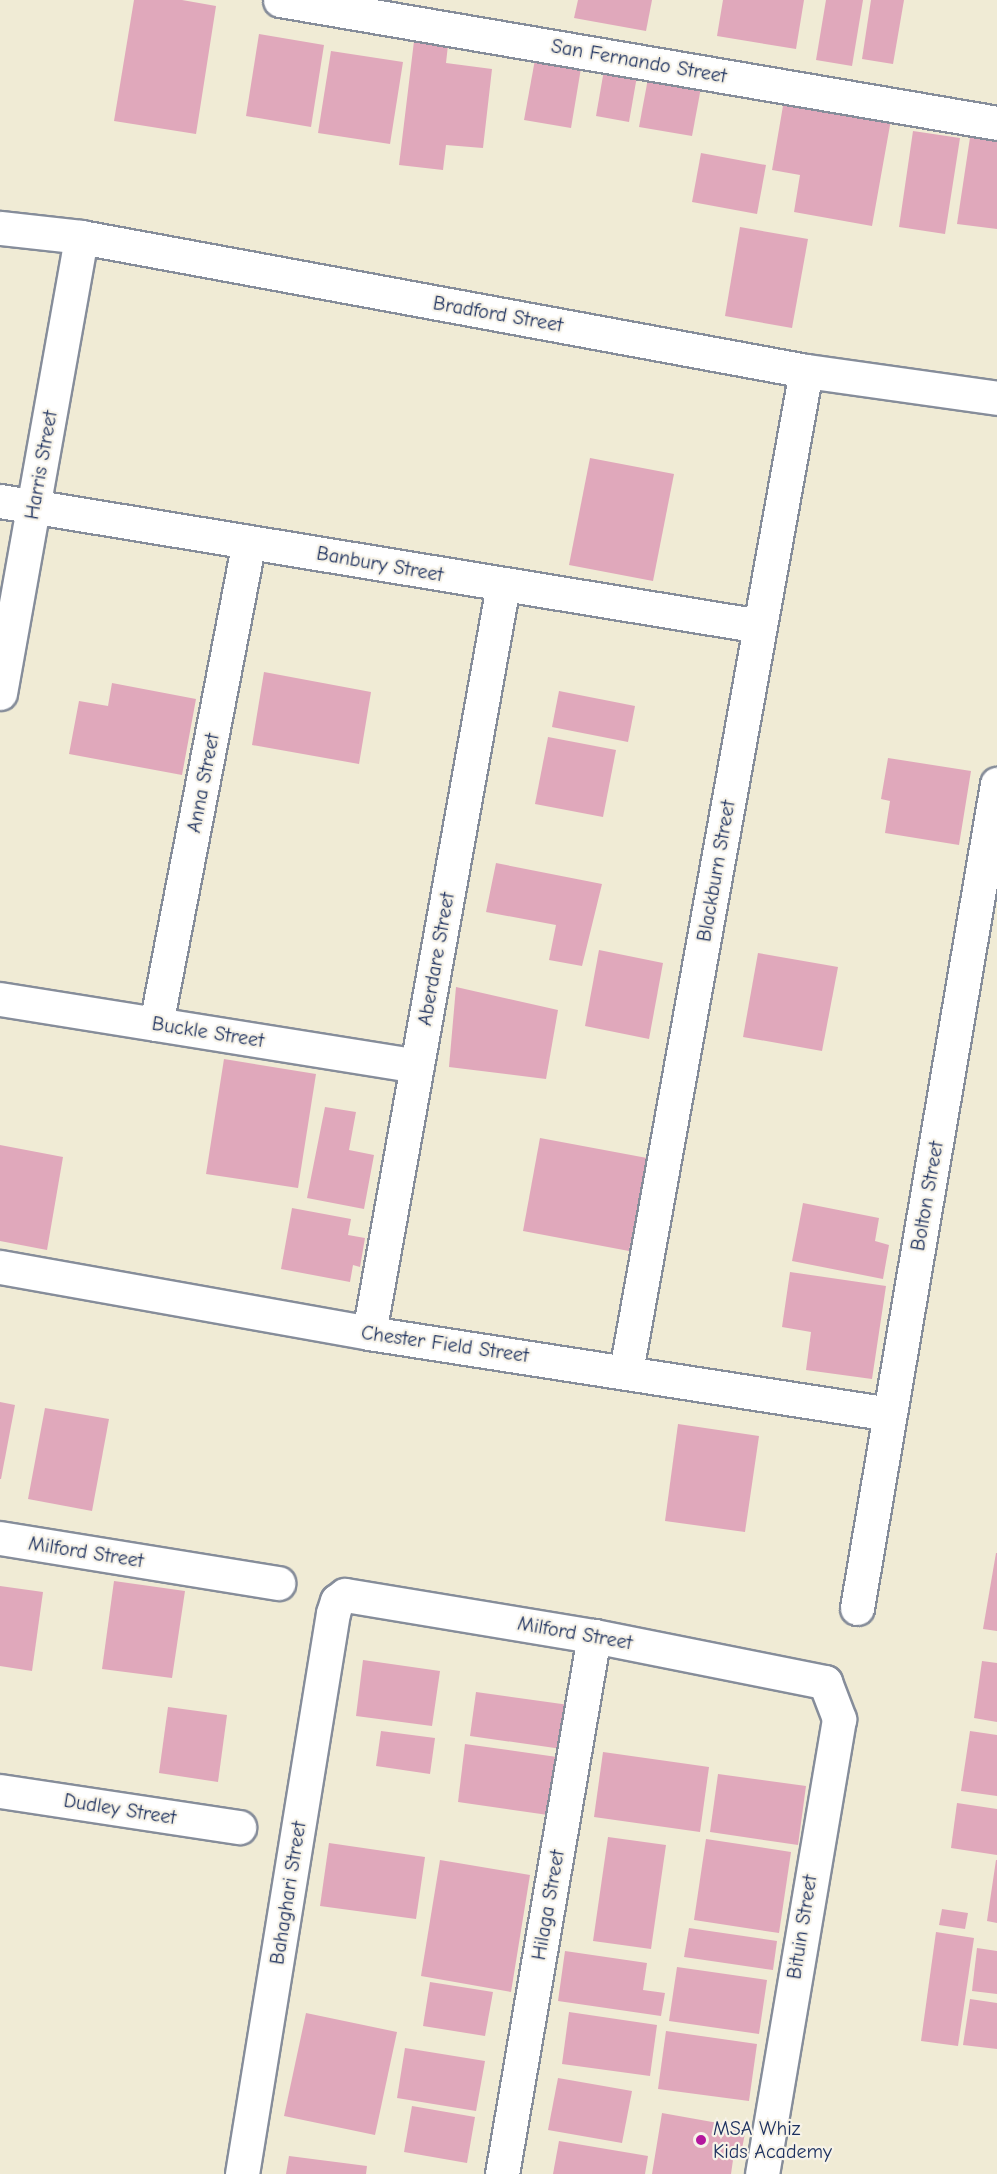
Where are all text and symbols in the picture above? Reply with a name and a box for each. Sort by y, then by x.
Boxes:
street label: San Fernando Street [549,34,729,88]
street label: Bradford Street [431,291,565,337]
street label: Harris Street [20,409,62,521]
street label: Banbury Street [315,541,445,587]
street label: Anna Street [182,731,224,835]
street label: Blackburn Street [692,798,740,944]
street label: Aberdare Street [412,890,460,1028]
street label: Buckle Street [150,1011,266,1053]
street label: Bolton Street [906,1139,948,1253]
street label: Chester Field Street [360,1320,530,1368]
street label: Milford Street [27,1531,145,1573]
street label: Milford Street [516,1611,634,1655]
street label: Dudley Street [62,1788,178,1830]
street label: Bahaghari Street [265,1820,311,1966]
street label: Hilaga Street [527,1848,569,1962]
street label: Bituin Street [782,1873,822,1981]
place label: MSA Whiz Kids Academy [713,2116,832,2163]
marker: MSA Whiz Kids Academy [694,2133,708,2147]

